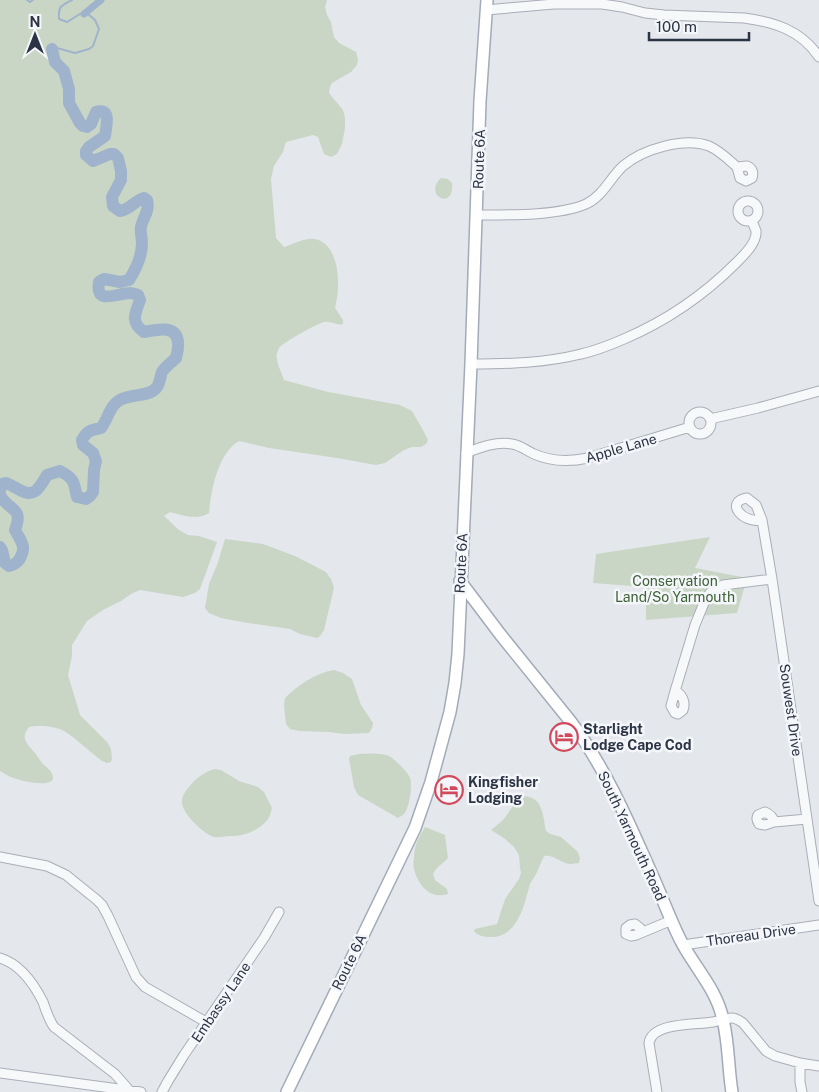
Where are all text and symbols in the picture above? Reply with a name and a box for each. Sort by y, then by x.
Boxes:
north arrow [10,10,60,60]
scale bar [649,10,749,42]
text: N [30,14,40,30]
text: 100 m [656,18,697,35]
street label: Route 6A [470,128,488,189]
street label: Apple Lane [584,430,659,466]
street label: Route 6A [451,532,471,594]
park label: Conservation Land/So Yarmouth [615,573,735,605]
street label: Souwest Drive [777,663,805,757]
place label: Starlight Lodge Cape Cod [583,721,691,753]
hotel icon: Starlight Lodge Cape Cod [549,722,579,752]
street label: South Yarmouth Road [595,769,669,903]
place label: Kingfisher Lodging [468,774,538,806]
hotel icon: Kingfisher Lodging [434,775,464,805]
street label: Thoreau Drive [705,921,797,949]
street label: Route 6A [329,931,369,993]
street label: Embassy Lane [188,959,254,1045]

